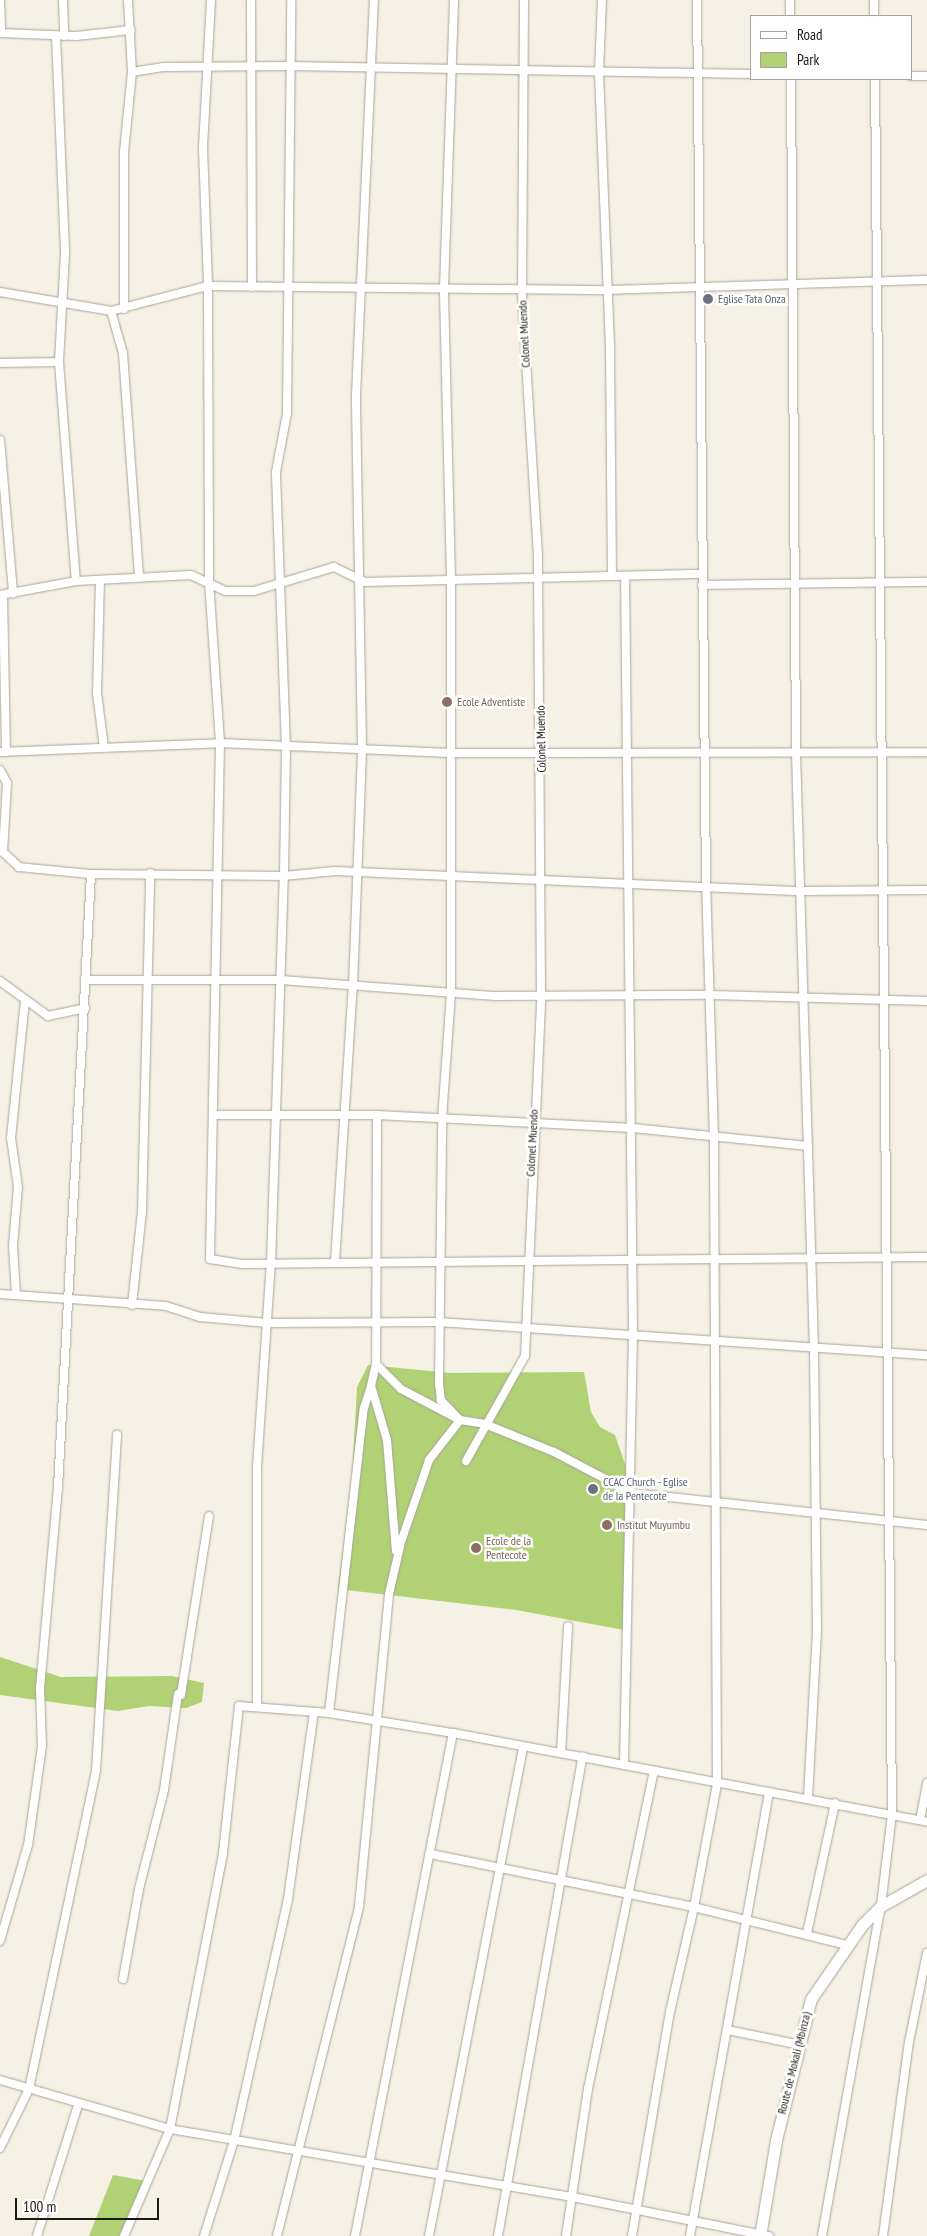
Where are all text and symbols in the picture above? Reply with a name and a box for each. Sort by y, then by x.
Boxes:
legend [750,15,912,80]
text: Road [797,25,823,44]
text: Park [797,50,819,69]
place label: Eglise Tata Onza [718,292,786,306]
marker: Eglise Tata Onza [702,293,714,305]
street label: Colonel Muendo [515,300,533,368]
place label: Ecole Adventiste [457,695,526,709]
marker: Ecole Adventiste [441,696,453,708]
street label: Colonel Muendo [533,705,549,773]
street label: Colonel Muendo [523,1109,541,1177]
place label: CCAC Church - Eglise de la Pentecote [603,1475,689,1503]
marker: CCAC Church - Eglise de la Pentecote [587,1483,599,1495]
place label: Institut Muyumbu [617,1518,690,1532]
marker: Institut Muyumbu [601,1519,613,1531]
place label: Ecole de la Pentecote [486,1534,531,1562]
marker: Ecole de la Pentecote [470,1542,482,1554]
street label: Route de Mokali (Mbinza) [774,2010,814,2116]
scale bar [18,2188,161,2220]
text: 100 m [23,2197,56,2216]

